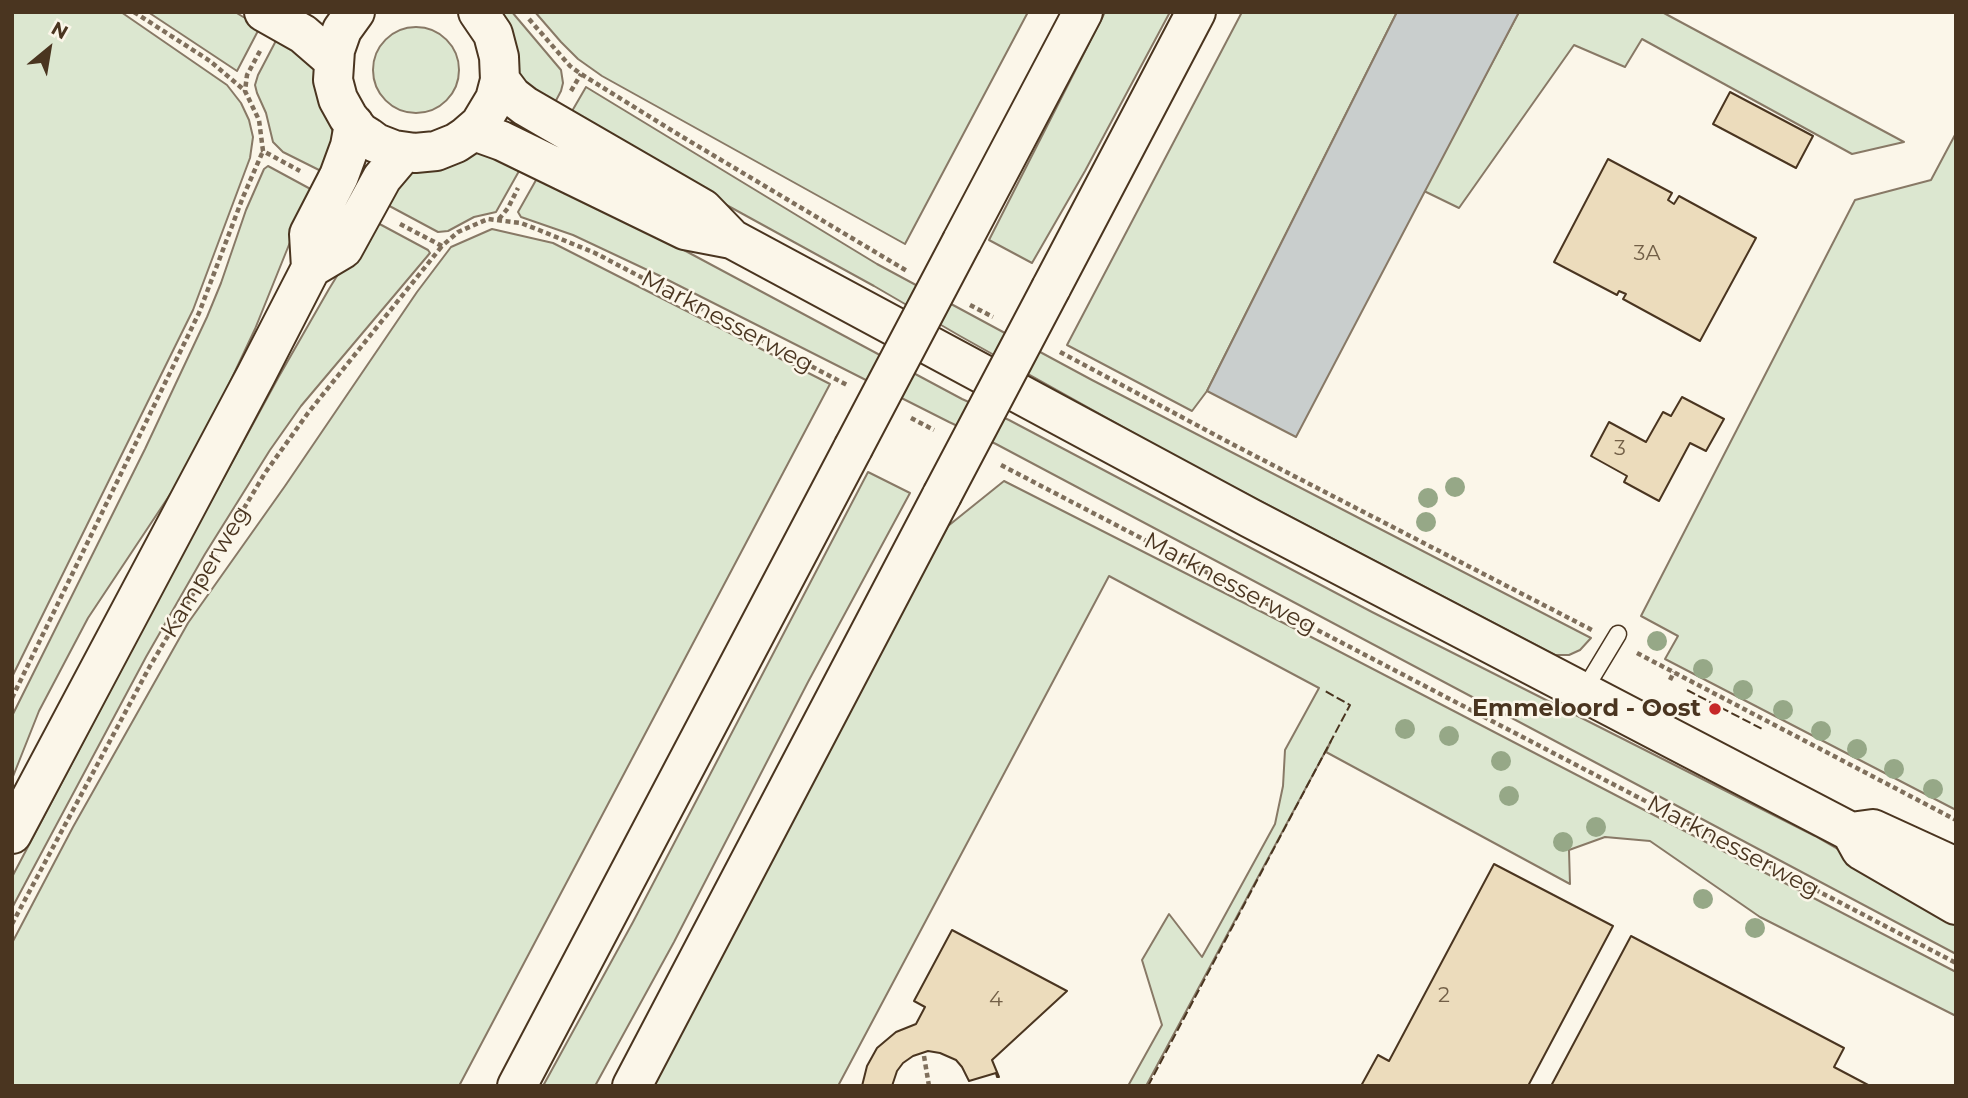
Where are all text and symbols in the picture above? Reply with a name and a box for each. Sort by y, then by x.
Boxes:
north arrow [14,14,84,84]
text: N [47,17,72,44]
house number: 3A [1634,241,1660,267]
street label: Marknesserweg [636,264,818,380]
house number: 3 [1614,436,1626,462]
street label: Kamperweg [155,501,257,643]
street label: Marknesserweg [1139,526,1321,642]
place label: Emmeloord - Oost [1472,695,1701,723]
marker: Emmeloord - Oost [1707,701,1723,717]
street label: Marknesserweg [1642,789,1824,905]
house number: 2 [1438,983,1450,1009]
house number: 4 [989,987,1003,1013]

